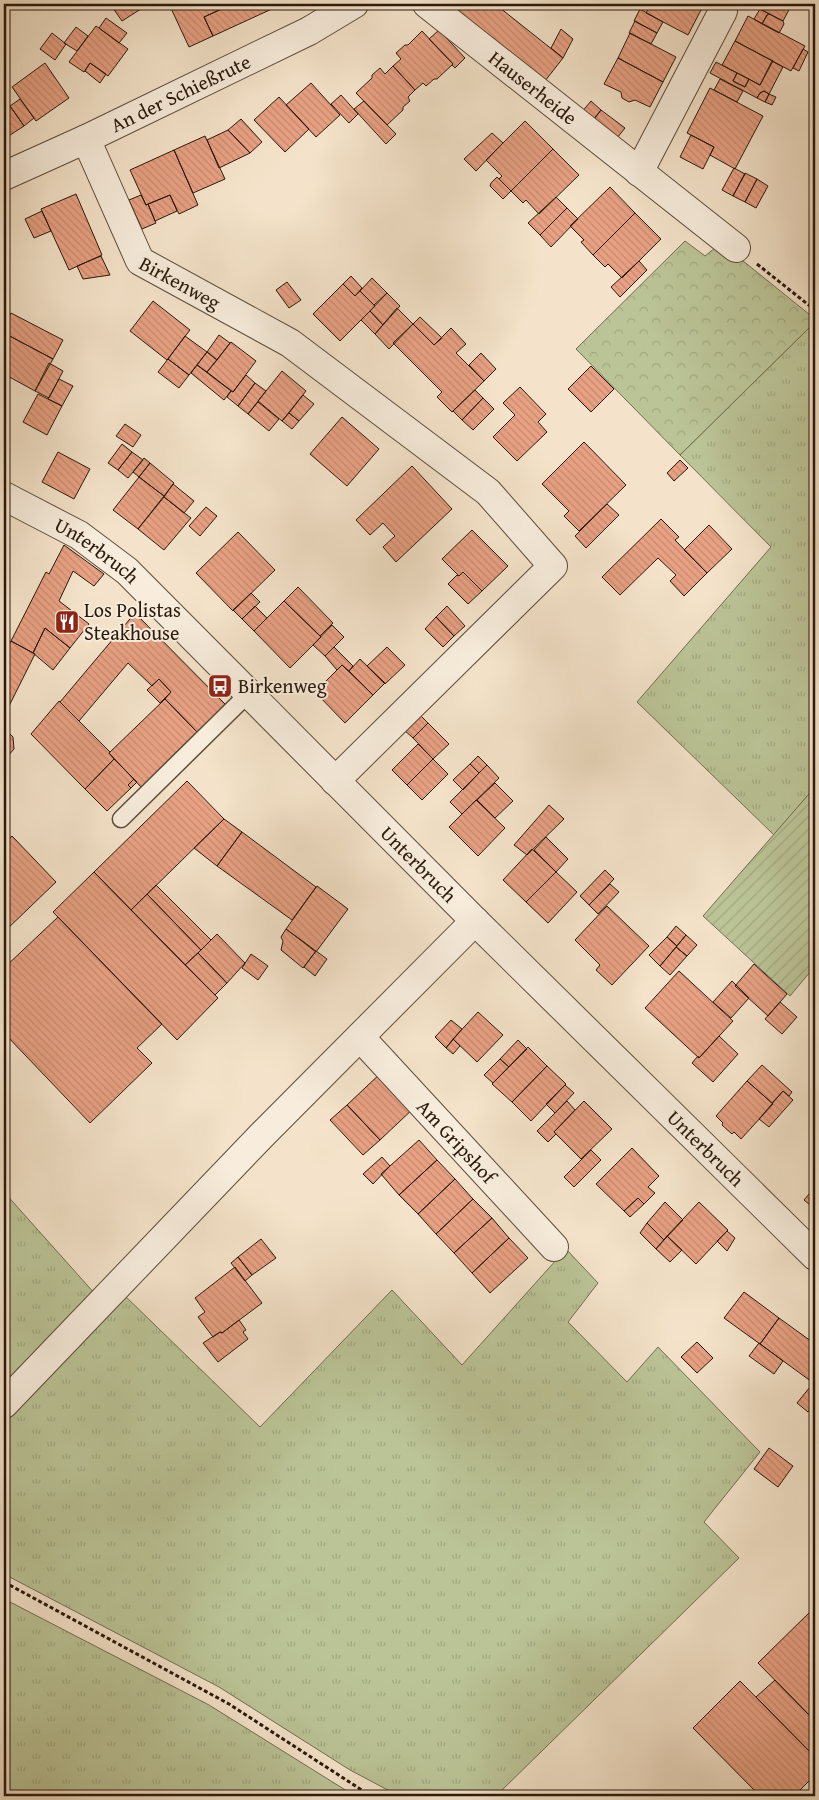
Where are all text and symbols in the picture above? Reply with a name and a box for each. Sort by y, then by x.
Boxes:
street label: Hauserheide [483,43,584,131]
street label: An der Schießrute [105,47,255,139]
street label: Birkenweg [134,248,226,316]
street label: Unterbruch [50,510,147,590]
place label: Los Polistas Steakhouse [84,595,181,647]
restaurant icon: Los Polistas Steakhouse [54,609,80,635]
place label: Birkenweg [238,671,327,700]
bus stop icon: Birkenweg [207,673,233,699]
street label: Unterbruch [374,819,464,909]
street label: Am Gripshof [410,1092,505,1191]
street label: Unterbruch [661,1103,751,1193]

